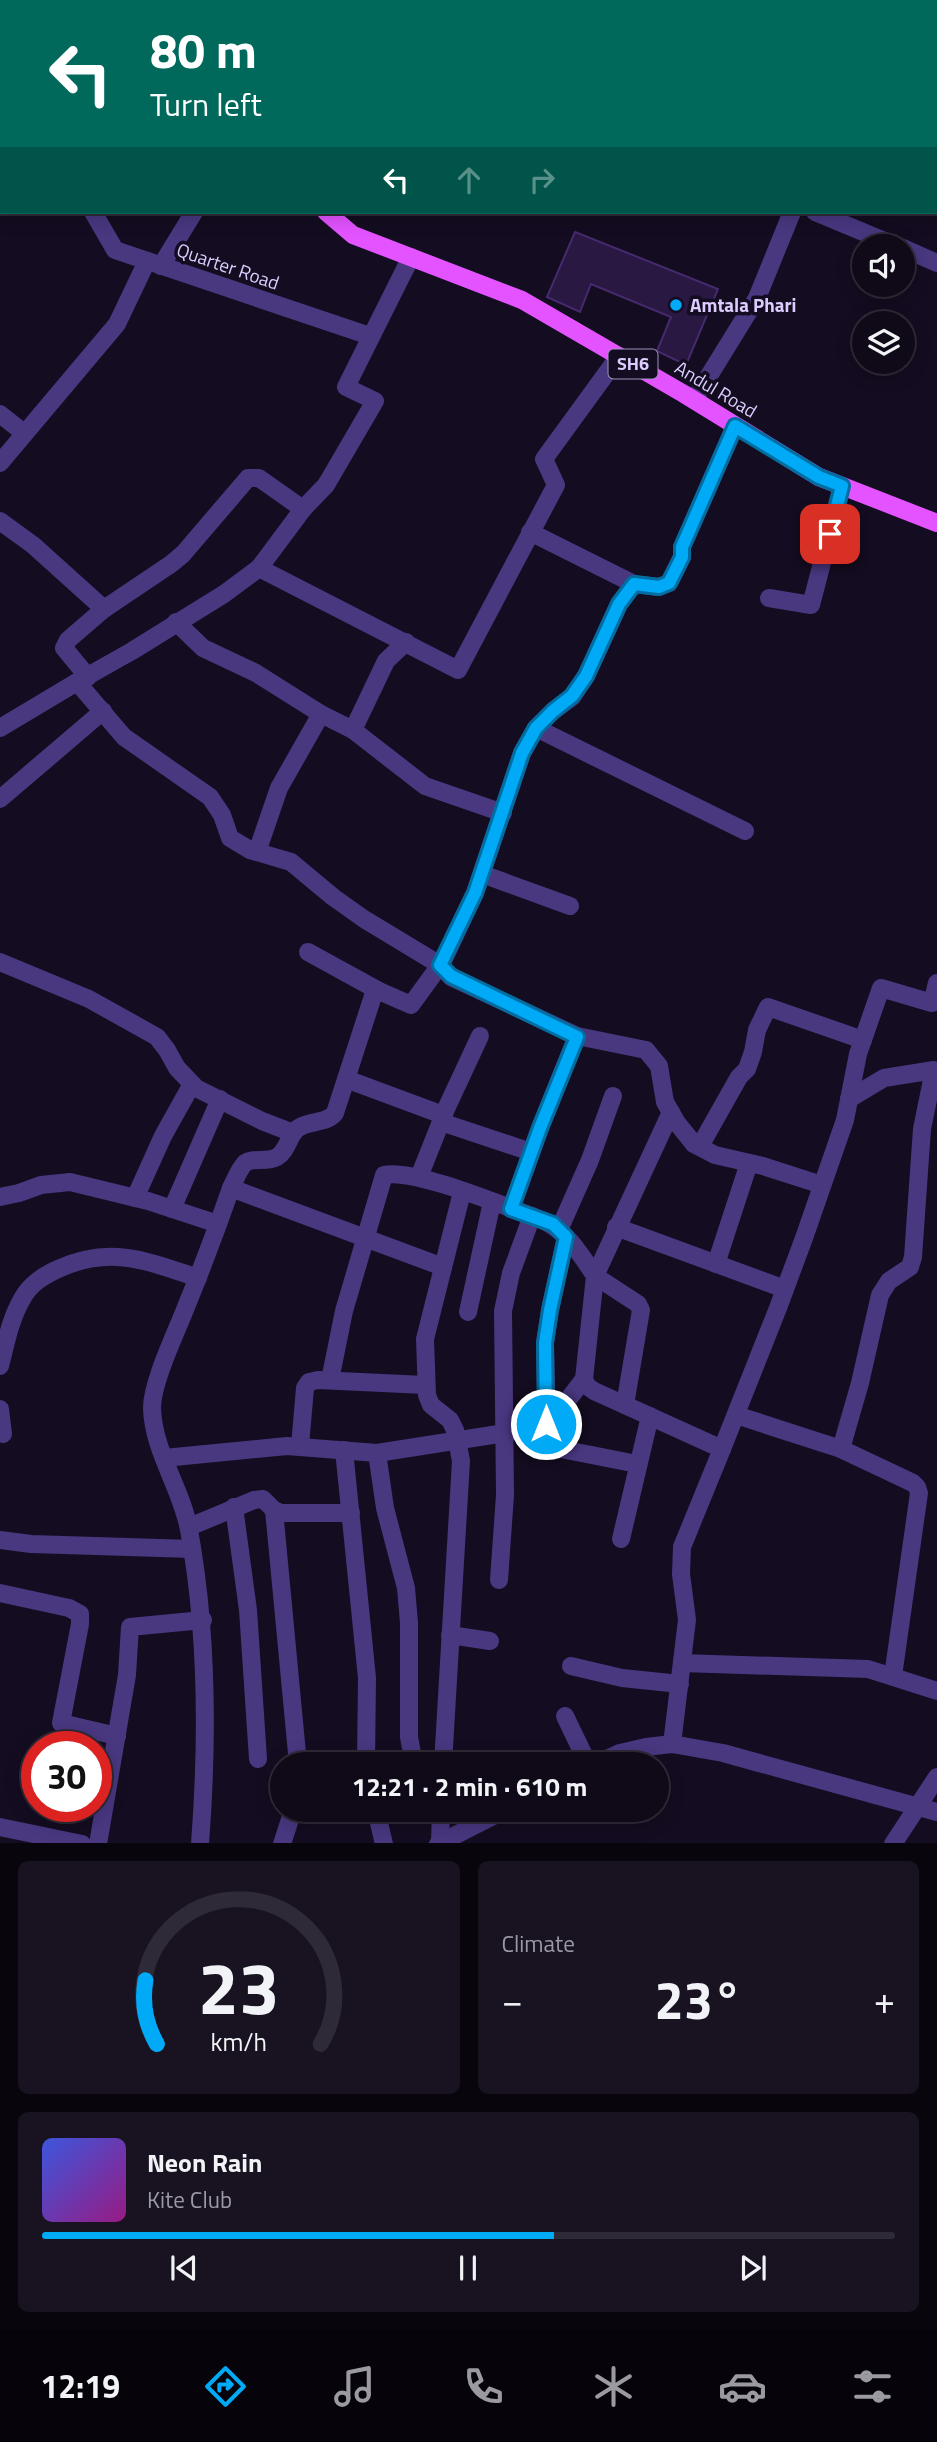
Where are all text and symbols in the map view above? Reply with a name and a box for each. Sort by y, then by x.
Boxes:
text: 80 m [150,12,257,87]
icon: left [35,28,126,119]
text: Turn left [150,80,262,128]
icon: left [377,161,415,199]
icon: ahead [450,161,488,199]
icon: right [523,161,561,199]
street label: Quarter Road [173,234,283,297]
map controls [852,234,915,374]
button: sound [852,234,915,297]
place label: Amtala Phari [690,290,796,319]
marker: Amtala Phari [668,297,684,313]
button: layers [852,311,915,374]
road number: SH6 [608,350,658,378]
street label: Andul Road [670,353,763,425]
pin [800,504,860,564]
icon: arrive [811,515,849,553]
position arrow [509,1387,583,1461]
speed limit sign: 30 [21,1731,112,1822]
text: 12:21 · 2 min · 610 m [352,1767,587,1806]
text: Climate [502,1926,575,1961]
text: 23 [198,1932,280,2042]
text: 23° [655,1960,742,2039]
text: − [502,1971,523,2029]
text: + [874,1971,895,2029]
text: km/h [210,2022,267,2060]
text: Neon Rain [147,2143,262,2182]
text: Kite Club [147,2182,232,2217]
icon: previous [165,2249,203,2287]
icon: pause [449,2249,487,2287]
icon: next [734,2249,772,2287]
text: 12:19 [40,2362,120,2410]
icon: directions [201,2362,250,2411]
icon: music [330,2362,379,2411]
icon: phone [459,2362,508,2411]
icon: climate [589,2362,638,2411]
icon: car [718,2362,767,2411]
icon: filters [848,2362,897,2411]

